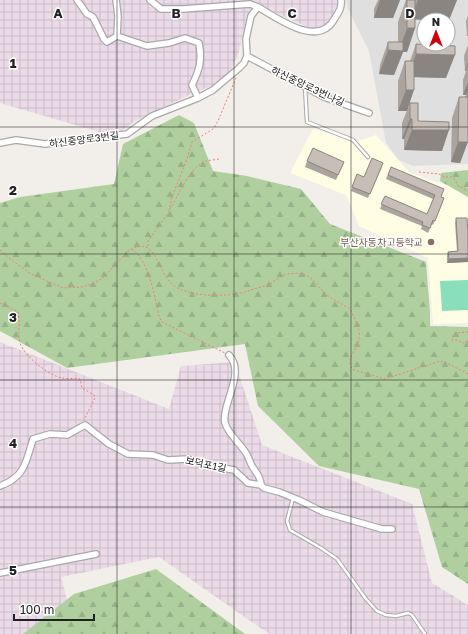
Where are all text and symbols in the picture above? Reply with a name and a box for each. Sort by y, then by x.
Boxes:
text: A [53,5,63,21]
text: B [171,5,181,21]
text: C [287,5,297,21]
text: D [405,5,415,21]
north arrow [416,12,456,52]
text: N [432,15,440,28]
text: 1 [10,55,17,71]
street label: 하신중앙로3번나길 [269,64,347,108]
street label: 하신중앙로3번길 [48,129,120,149]
text: 2 [9,182,17,198]
place label: 부산자동차고등학교 [340,236,423,248]
marker: 부산자동차고등학교 [426,237,436,247]
text: 3 [9,309,17,325]
text: 4 [9,435,17,451]
street label: 보덕포1길 [184,454,228,474]
text: 5 [9,562,17,578]
scale bar [14,596,94,622]
text: 100 m [20,602,54,617]

